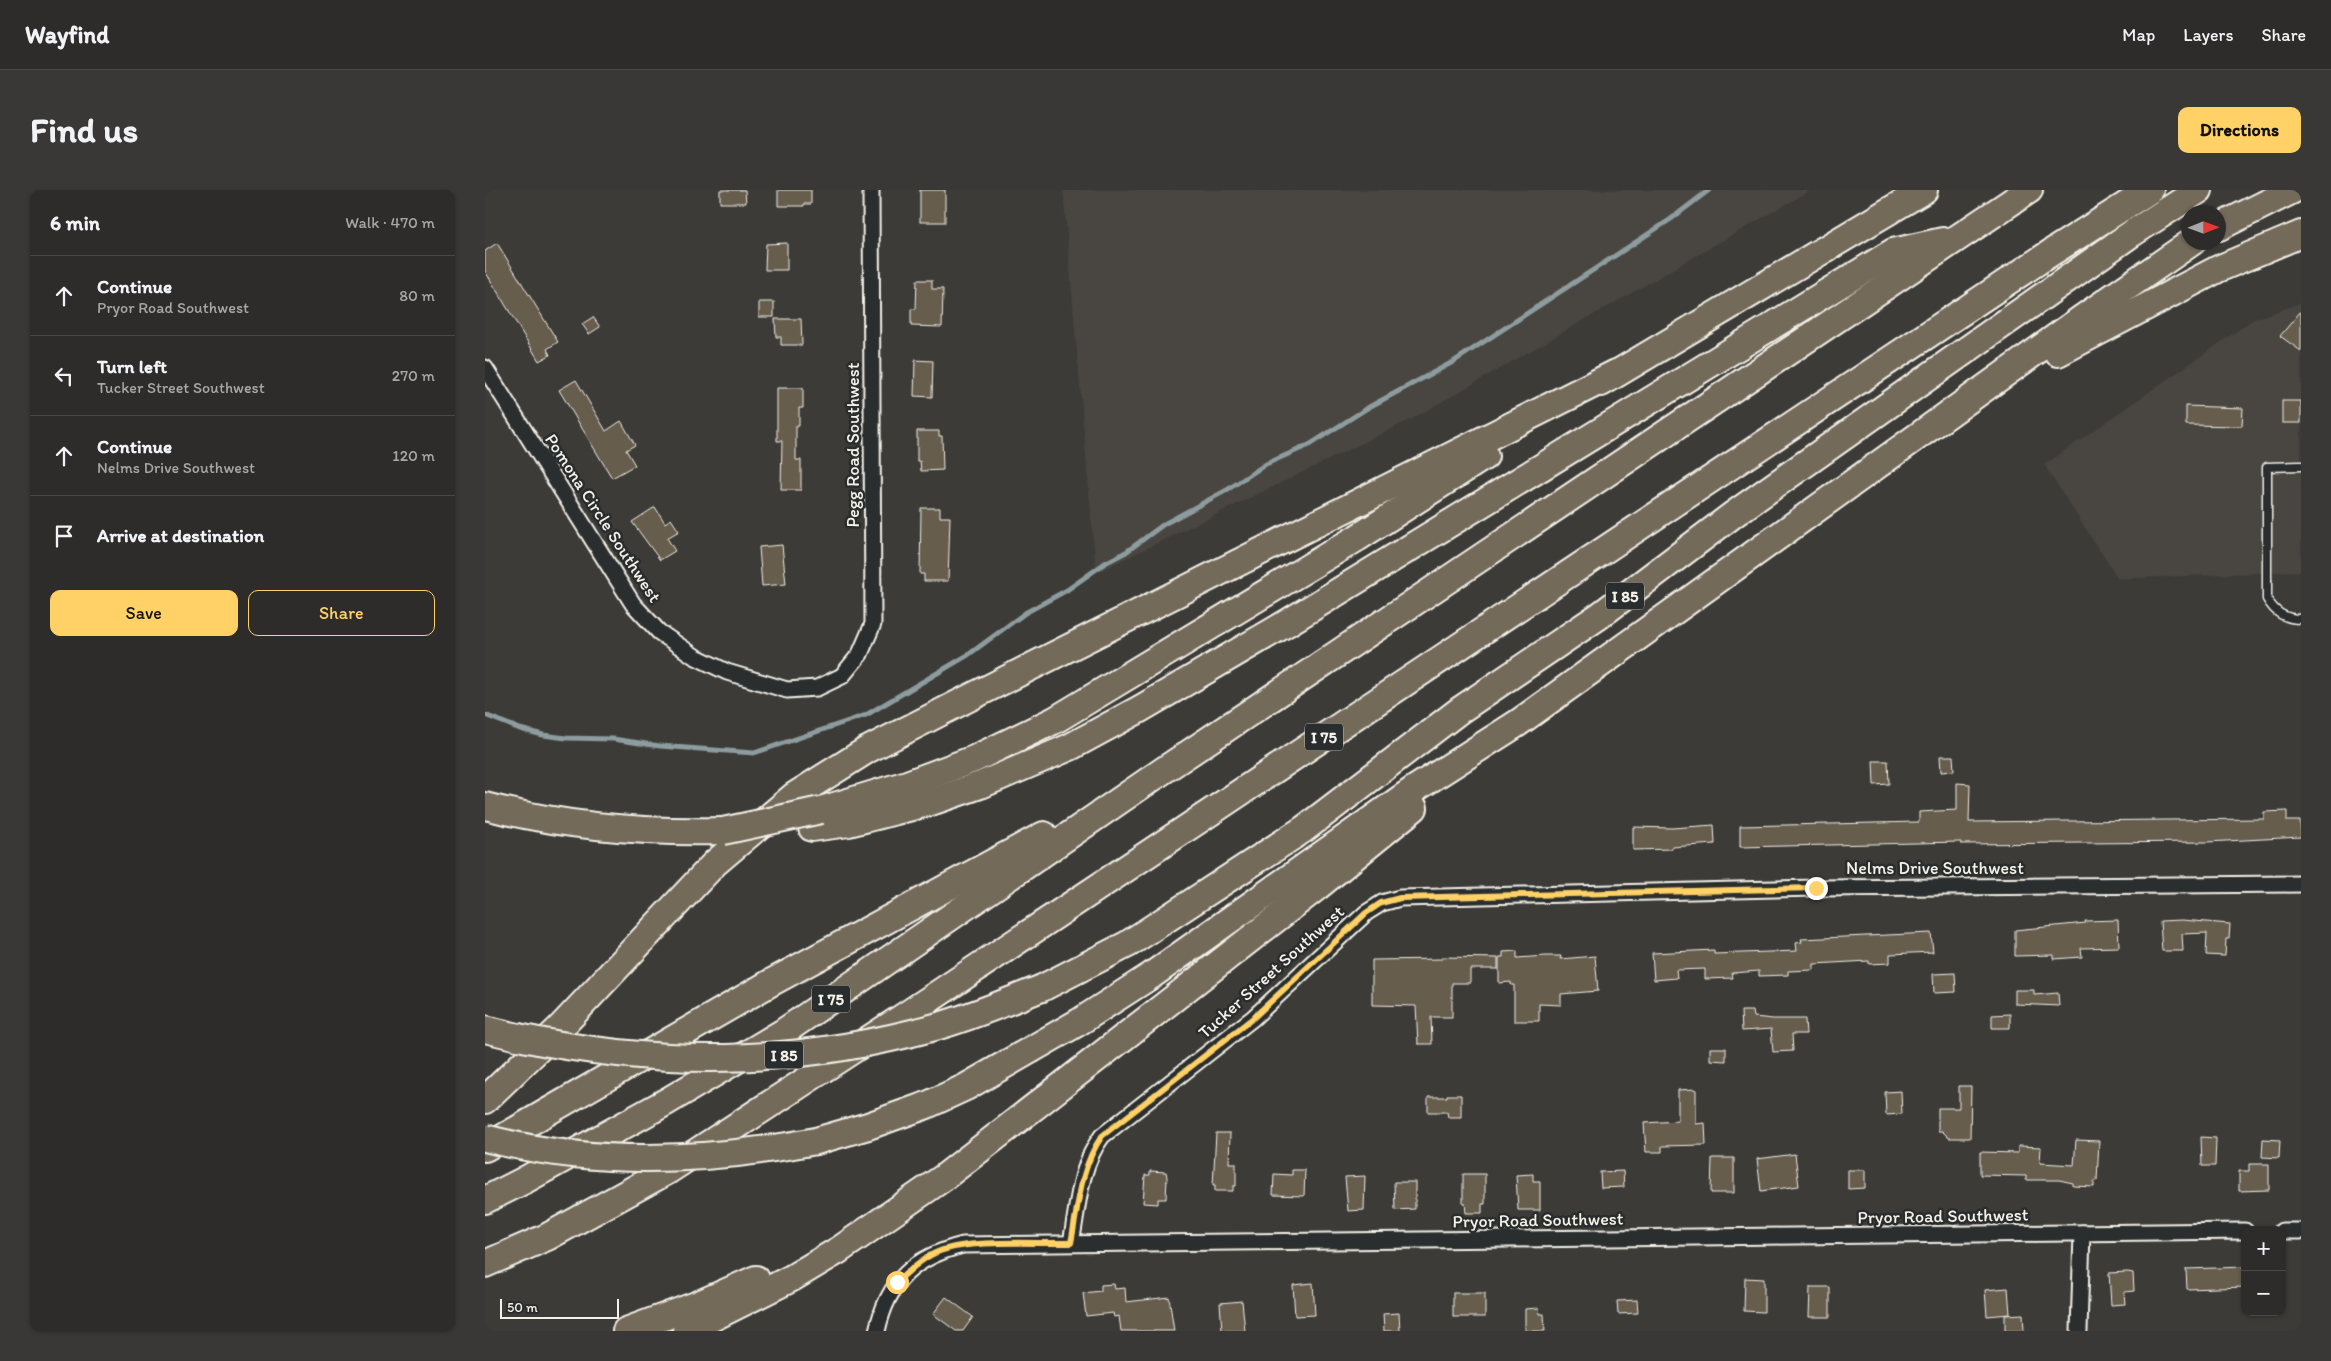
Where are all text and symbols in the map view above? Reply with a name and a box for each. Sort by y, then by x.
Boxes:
text: Wayfind [25,20,109,49]
text: Map [2122,24,2155,46]
text: Layers [2183,24,2233,46]
text: Share [2261,24,2306,46]
button: Directions [2178,107,2301,153]
text: Find us [30,109,138,151]
north arrow [2181,205,2226,250]
text: 6 min [50,210,100,235]
text: Walk · 470 m [345,213,435,232]
text: Continue [97,275,172,298]
icon: ahead [50,282,78,310]
text: 80 m [399,286,435,305]
text: Pryor Road Southwest [97,298,249,317]
text: Turn left [97,355,167,378]
icon: left [50,362,78,390]
street label: Pegg Road Southwest [842,362,864,528]
text: 270 m [392,366,435,385]
text: Tucker Street Southwest [97,378,265,397]
street label: Pomona Circle Southwest [540,429,666,607]
text: Continue [97,435,172,458]
icon: ahead [50,442,78,470]
text: 120 m [392,446,435,465]
text: Nelms Drive Southwest [97,458,255,477]
icon: arrive [50,522,78,550]
text: Arrive at destination [97,524,264,547]
road number: I 85 [1606,582,1644,610]
button: Save [50,590,238,636]
button: Share [248,590,435,636]
road number: I 75 [1305,724,1343,750]
street label: Nelms Drive Southwest [1846,857,2024,879]
route end [1805,877,1828,900]
street label: Tucker Street Southwest [1194,901,1349,1043]
road number: I 75 [812,986,850,1012]
road number: I 85 [765,1042,803,1068]
street label: Pryor Road Southwest [1857,1204,2029,1228]
street label: Pryor Road Southwest [1452,1208,1624,1232]
map controls [2241,1226,2286,1316]
button: + [2241,1226,2286,1271]
route start [886,1271,909,1294]
button: − [2241,1271,2286,1316]
scale bar [500,1296,619,1319]
text: 50 m [507,1299,538,1316]

